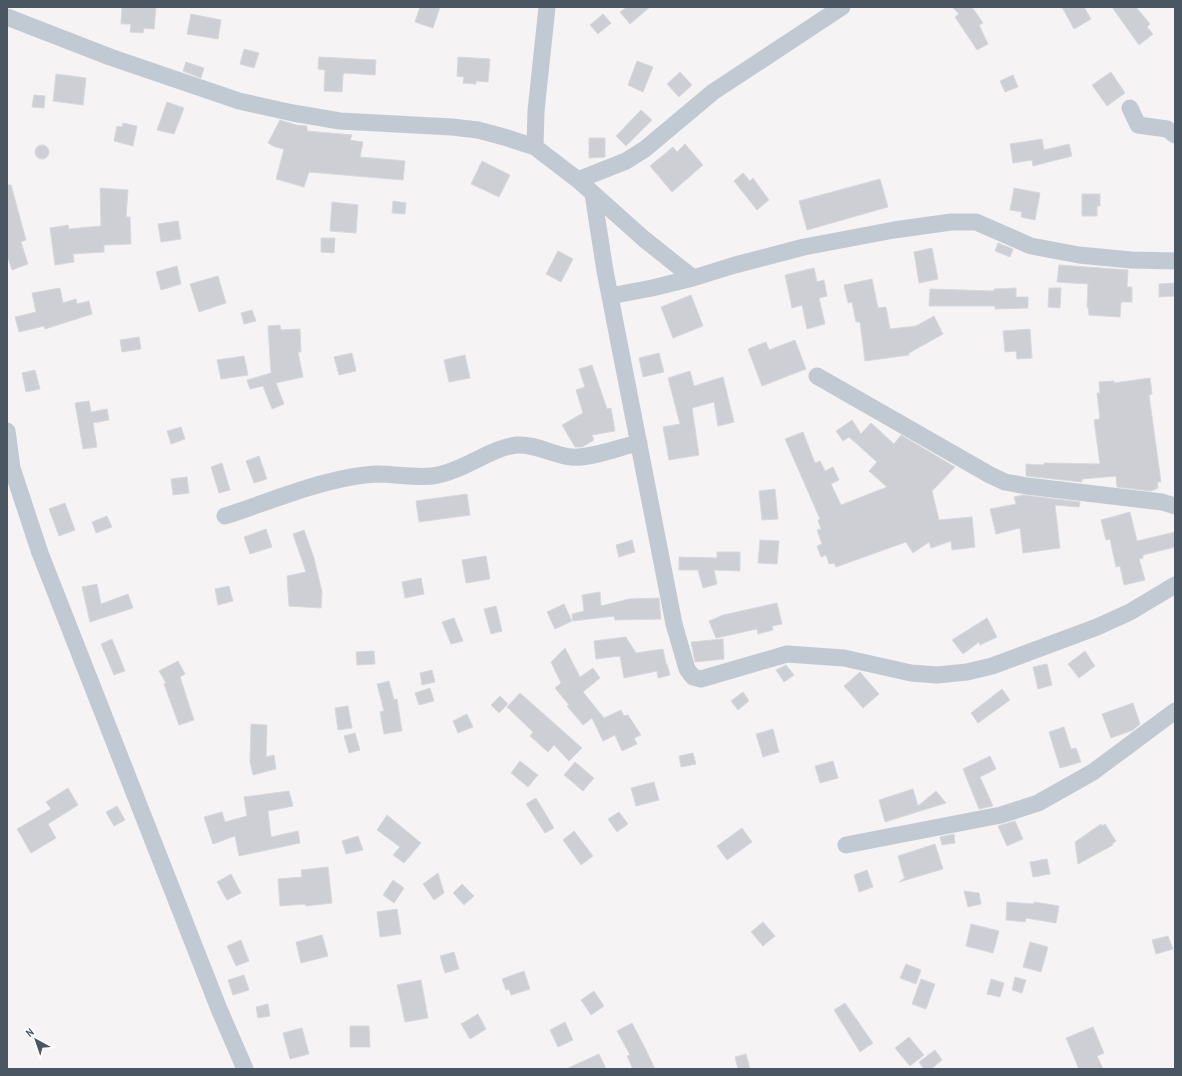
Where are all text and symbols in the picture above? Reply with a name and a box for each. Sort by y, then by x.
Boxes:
north arrow [16,1020,56,1060]
text: N [23,1025,37,1040]

